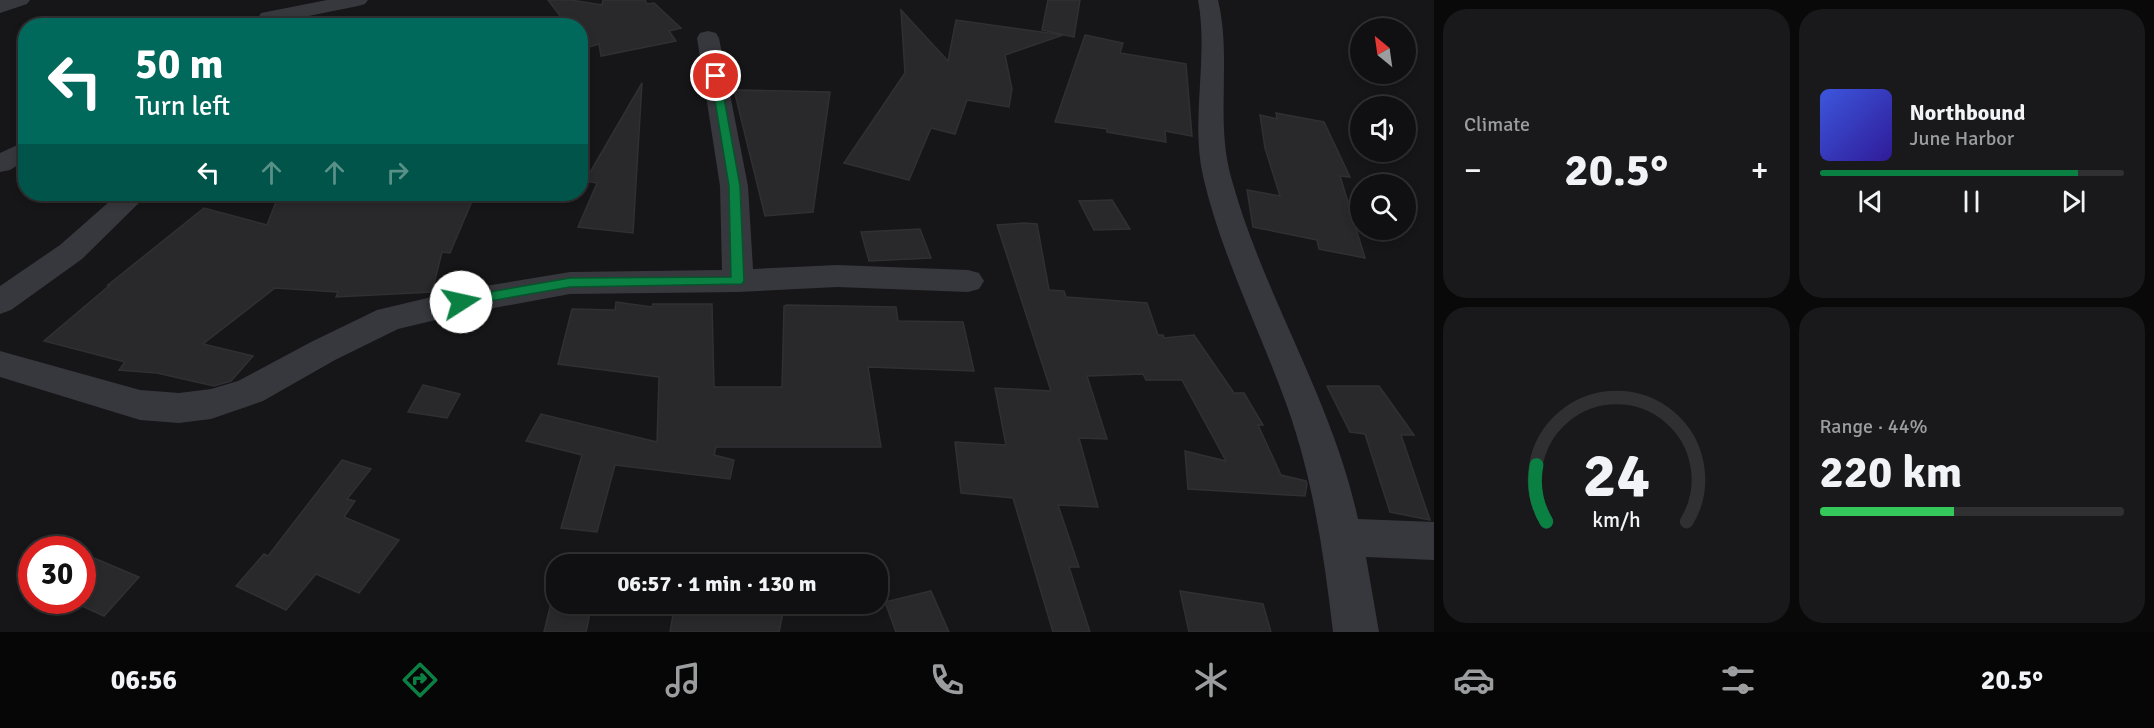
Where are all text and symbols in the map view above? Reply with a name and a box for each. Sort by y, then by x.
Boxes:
north arrow [1350,18,1416,84]
map controls [1350,18,1416,240]
text: 50 m [135,39,224,90]
icon: left [36,42,114,120]
pin [690,50,741,101]
icon: arrive [699,59,732,92]
text: Turn left [135,90,230,123]
button: sound [1350,96,1416,162]
text: Northbound [1910,99,2025,126]
text: Climate [1464,112,1530,137]
text: June Harbor [1910,126,2014,151]
text: 20.5° [1564,143,1668,198]
text: − [1464,150,1482,191]
text: + [1751,150,1768,191]
icon: left [192,156,225,189]
icon: ahead [255,156,288,189]
icon: ahead [318,156,351,189]
icon: right [381,156,414,189]
button: search [1350,174,1416,240]
icon: previous [1854,185,1887,218]
icon: pause [1955,185,1988,218]
icon: next [2057,185,2090,218]
position arrow [429,270,493,334]
text: Range · 44% [1820,414,1928,439]
text: 24 [1583,437,1650,514]
text: 220 km [1820,445,1962,500]
text: km/h [1592,507,1641,533]
speed limit sign: 30 [18,536,96,614]
text: 06:57 · 1 min · 130 m [617,570,817,597]
icon: directions [399,659,441,701]
icon: music [662,659,704,701]
icon: phone [926,659,968,701]
icon: climate [1190,659,1232,701]
icon: car [1453,659,1495,701]
icon: filters [1717,659,1759,701]
text: 06:56 [111,664,177,697]
text: 20.5° [1981,664,2043,697]

